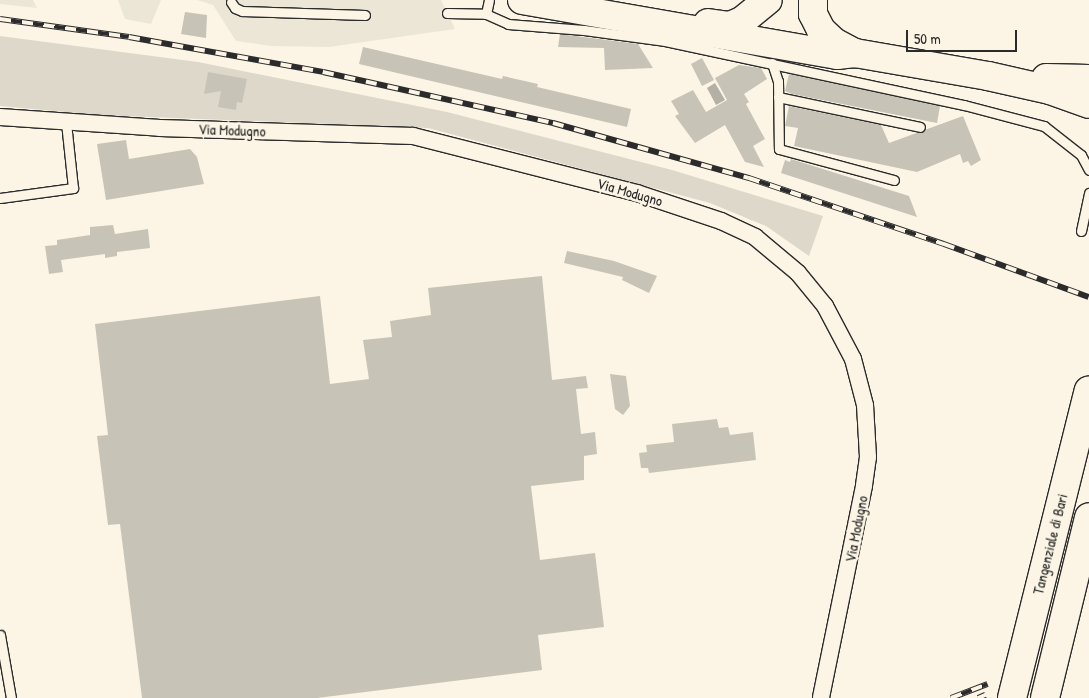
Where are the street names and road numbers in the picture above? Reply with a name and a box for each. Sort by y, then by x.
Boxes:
street label: Via Modugno [198,120,266,140]
street label: Via Modugno [595,174,665,210]
street label: Tangenziale di Bari [1029,492,1071,596]
street label: Via Modugno [841,494,871,564]

